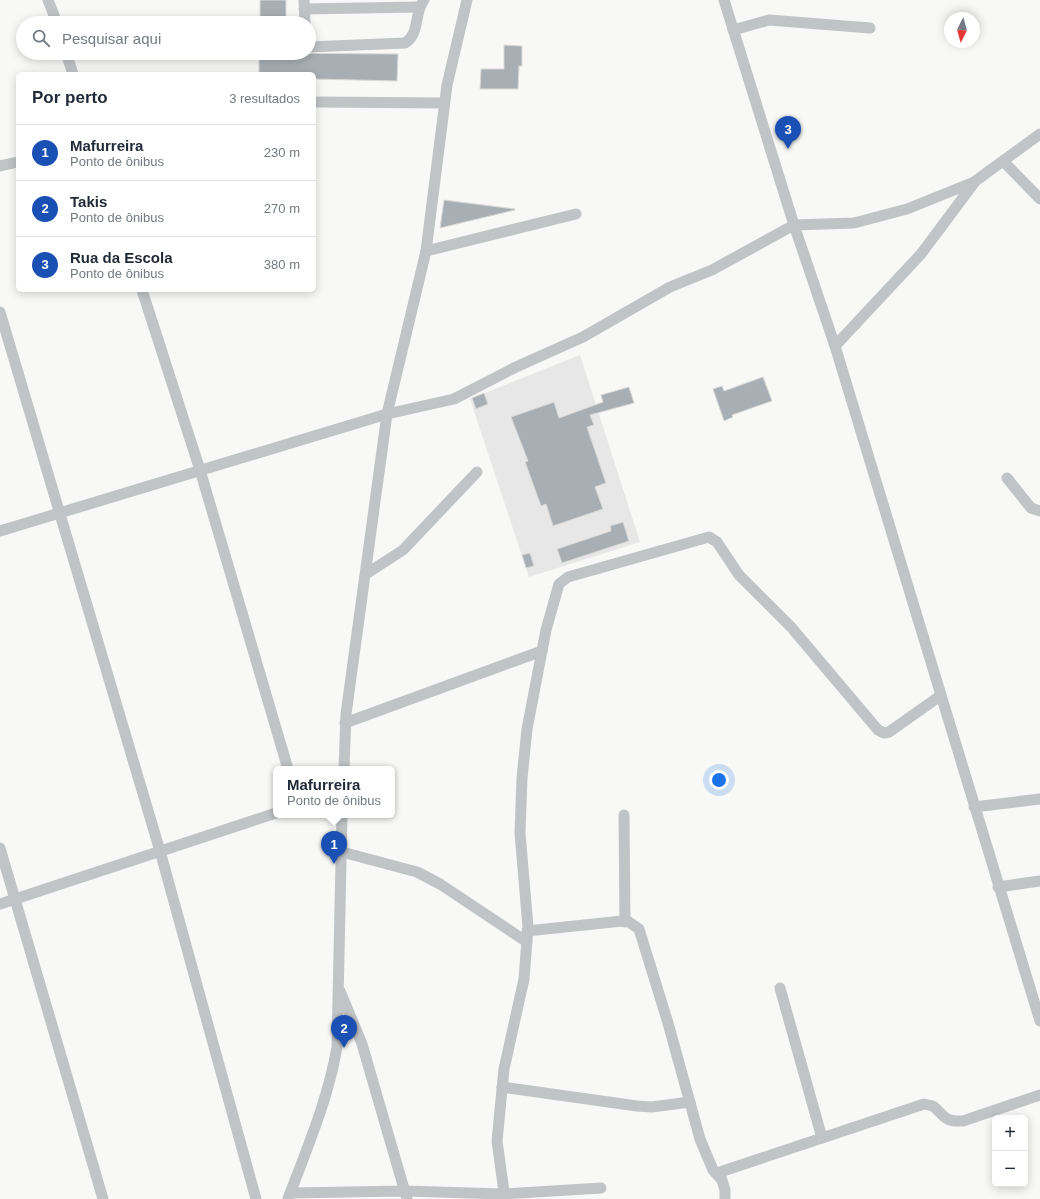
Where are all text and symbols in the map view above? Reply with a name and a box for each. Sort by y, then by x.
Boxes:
north arrow [944,12,980,48]
search box [16,16,316,60]
icon: search [30,27,52,49]
text: Pesquisar aqui [62,30,161,47]
text: Por perto [32,88,108,107]
text: 3 resultados [229,91,300,106]
pin: 3 [775,116,801,149]
text: Mafurreira [70,137,143,154]
text: 1 [41,145,49,160]
text: 230 m [264,145,300,160]
text: Ponto de ônibus [70,154,164,169]
text: Takis [70,193,107,210]
text: 2 [41,201,49,216]
text: 270 m [264,201,300,216]
text: Ponto de ônibus [70,210,164,225]
text: Rua da Escola [70,249,173,266]
text: 3 [41,257,49,272]
text: 380 m [264,257,300,272]
text: Ponto de ônibus [70,266,164,281]
popup [273,766,395,818]
your location [709,770,729,790]
text: Mafurreira [287,776,360,793]
text: Ponto de ônibus [287,793,381,808]
pin: 1 [321,831,347,864]
pin: 2 [331,1015,357,1048]
map controls [992,1115,1028,1187]
button: + [992,1115,1028,1151]
button: − [992,1151,1028,1187]

